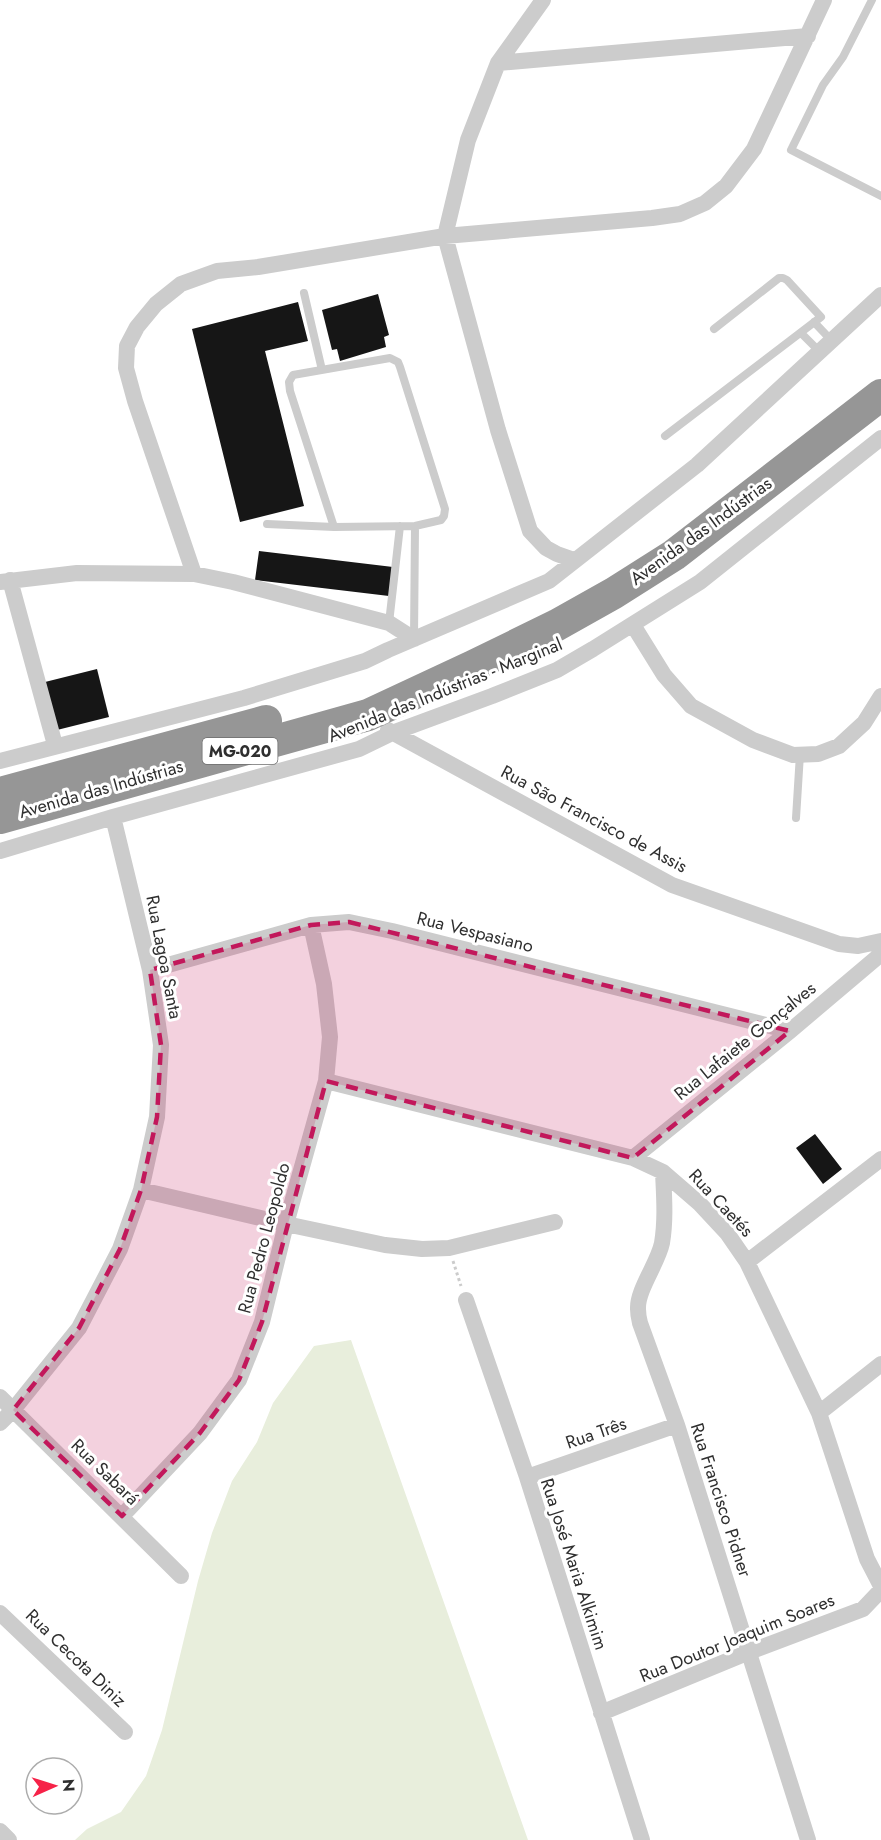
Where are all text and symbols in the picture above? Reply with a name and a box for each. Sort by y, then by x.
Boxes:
street label: Avenida das Indústrias [625,471,777,591]
street label: Avenida das Indústrias - Marginal [324,631,566,749]
road number: MG-020 [202,738,278,764]
street label: Avenida das Indústrias [16,753,186,825]
street label: Rua São Francisco de Assis [496,759,692,879]
street label: Rua Lagoa Santa [139,893,189,1021]
street label: Rua Vespasiano [414,905,536,959]
street label: Rua Lafaiete Gonçalves [668,976,822,1106]
street label: Rua Pedro Leopoldo [231,1160,297,1316]
street label: Rua Caetés [683,1163,759,1243]
street label: Rua Três [562,1410,630,1456]
street label: Rua Francisco Pidner [684,1420,758,1581]
street label: Rua Sabará [65,1433,145,1511]
street label: Rua José Maria Alkimim [534,1475,614,1653]
street label: Rua Doutor Joaquim Soares [636,1587,838,1689]
street label: Rua Cecota Diniz [20,1603,133,1713]
north arrow [24,1756,84,1816]
text: N [57,1778,80,1792]

